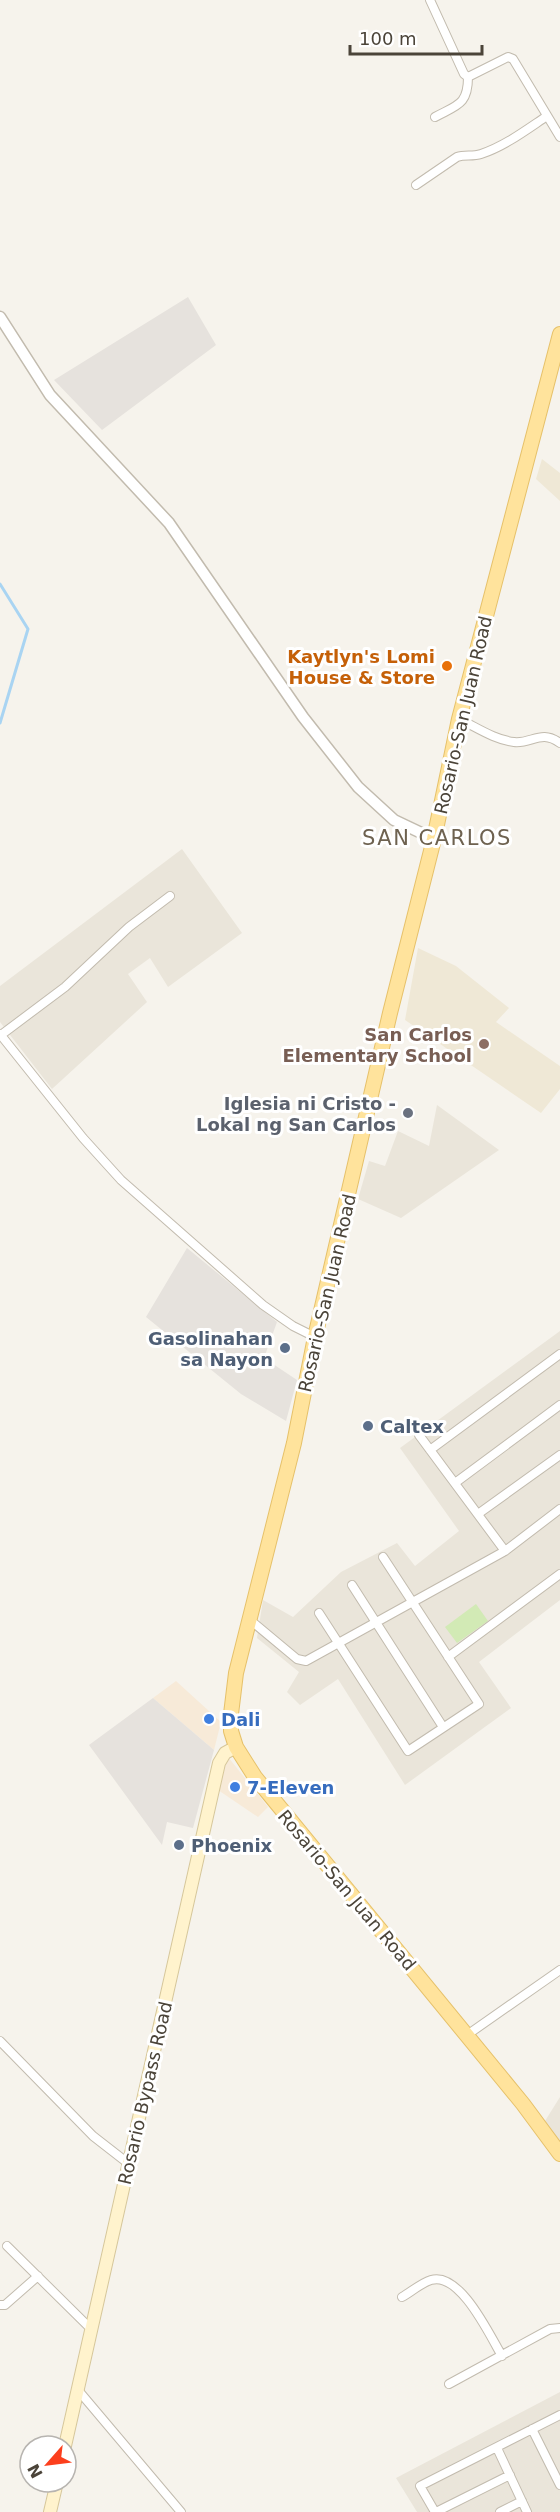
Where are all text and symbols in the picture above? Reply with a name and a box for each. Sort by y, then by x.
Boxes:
scale bar [350,18,482,56]
text: 100 m [359,28,417,49]
street label: Rosario-San Juan Road [430,614,496,816]
place label: Kaytlyn's Lomi House & Store [287,646,435,688]
marker: Kaytlyn's Lomi House & Store [440,659,454,673]
district label: SAN CARLOS [362,826,512,850]
place label: San Carlos Elementary School [283,1024,472,1066]
marker: San Carlos Elementary School [477,1037,491,1051]
place label: Iglesia ni Cristo - Lokal ng San Carlos [196,1093,396,1135]
marker: Iglesia ni Cristo - Lokal ng San Carlos [401,1106,415,1120]
street label: Rosario-San Juan Road [294,1192,360,1394]
place label: Gasolinahan sa Nayon [148,1328,273,1370]
marker: Gasolinahan sa Nayon [278,1341,292,1355]
place label: Caltex [380,1416,444,1437]
marker: Caltex [361,1419,375,1433]
place label: Dali [221,1709,260,1730]
marker: Dali [202,1712,216,1726]
place label: 7-Eleven [247,1777,334,1798]
marker: 7-Eleven [228,1780,242,1794]
street label: Rosario-San Juan Road [274,1805,420,1975]
place label: Phoenix [191,1835,273,1856]
marker: Phoenix [172,1838,186,1852]
street label: Rosario Bypass Road [114,1999,176,2187]
north arrow [18,2434,78,2494]
text: N [24,2460,47,2481]

